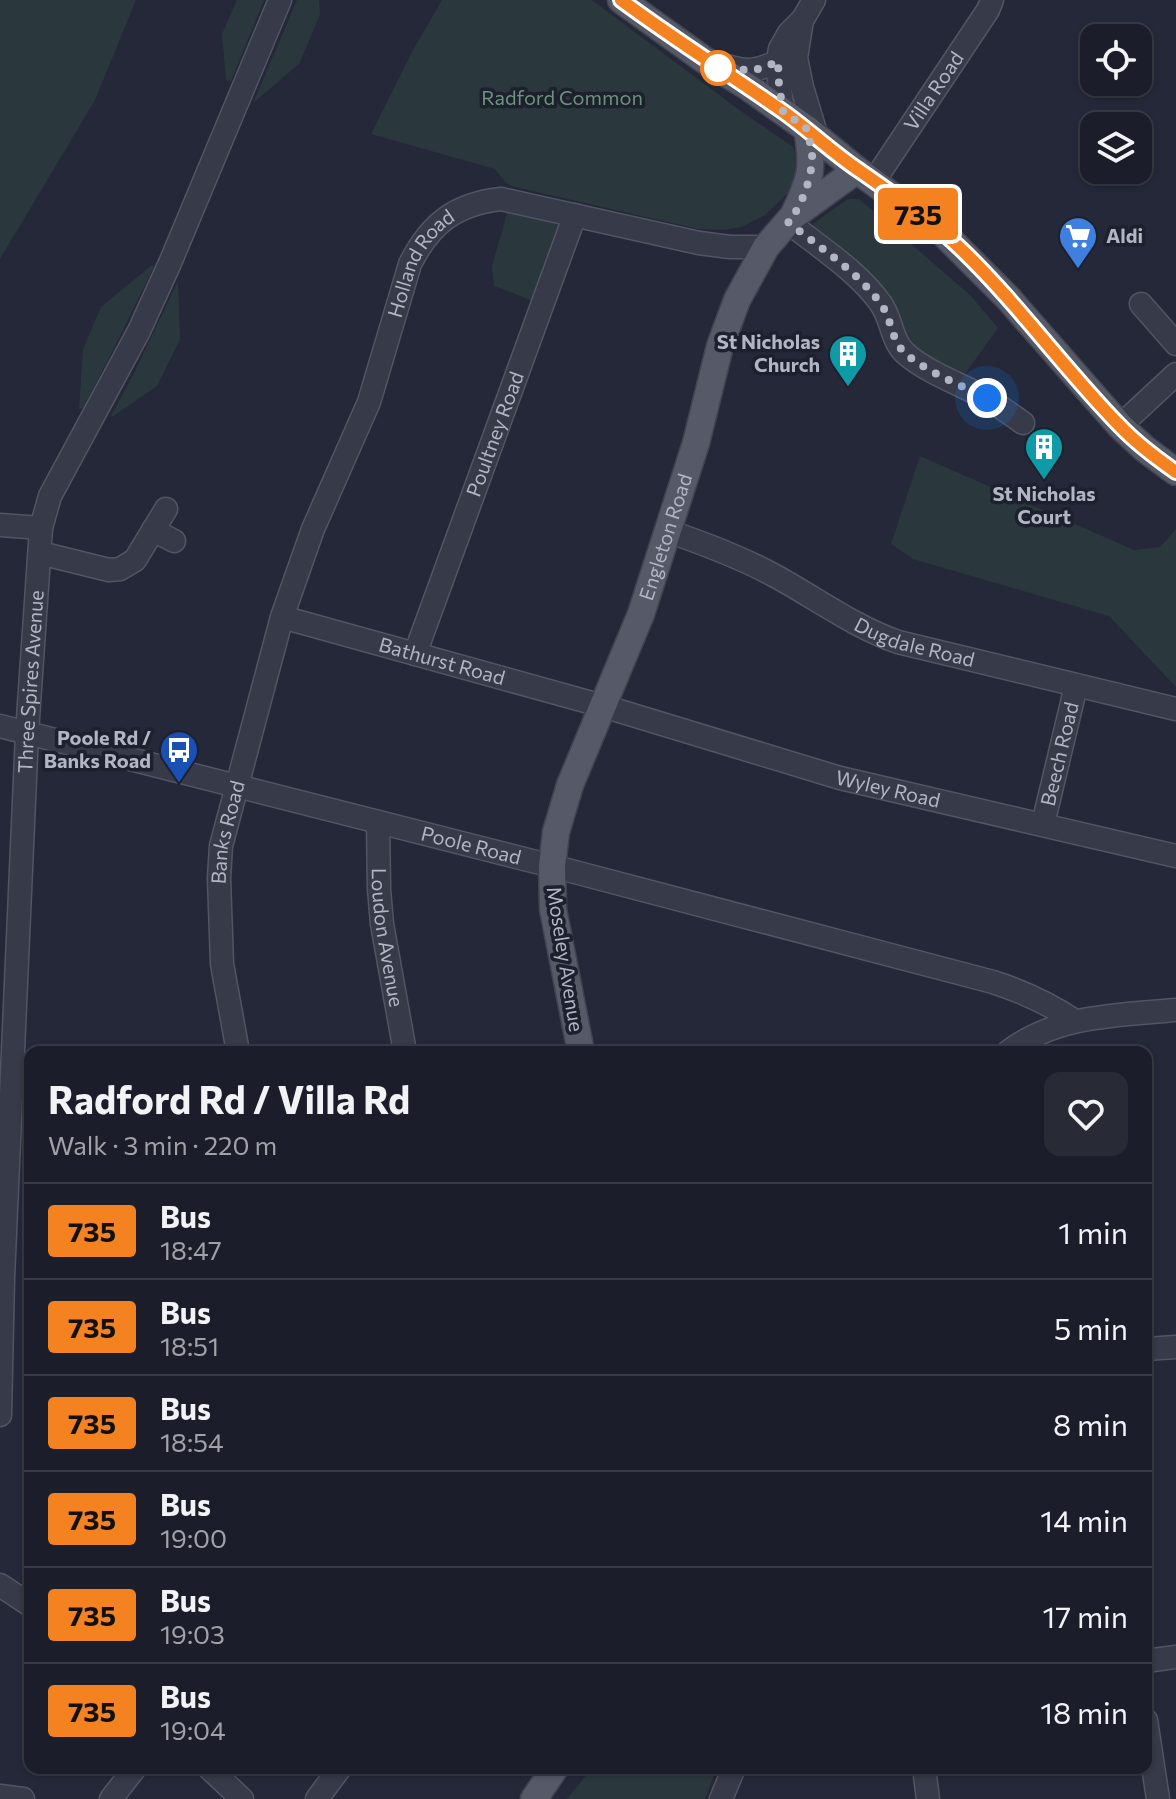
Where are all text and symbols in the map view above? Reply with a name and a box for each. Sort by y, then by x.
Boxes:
map controls [1080,24,1152,184]
button: locate [1080,24,1152,96]
street label: Villa Road [898,46,968,135]
unlabelled marker [701,51,735,85]
park label: Radford Common [481,85,643,109]
button: layers [1080,112,1152,184]
line badge: 735 [872,188,964,240]
text: 735 [894,197,942,231]
street label: Holland Road [382,203,458,320]
supermarket icon: Aldi [1057,215,1099,270]
place label: Aldi [1106,223,1143,247]
place label: St Nicholas Church [717,329,820,376]
building icon: St Nicholas Church [827,333,869,388]
street label: Poultney Road [460,368,528,500]
your location [967,378,1007,418]
building icon: St Nicholas Court [1023,426,1065,481]
street label: Engleton Road [633,470,696,603]
place label: St Nicholas Court [992,481,1096,528]
street label: Three Spires Avenue [12,589,48,774]
street label: Dugdale Road [851,611,977,671]
street label: Bathurst Road [377,631,508,689]
street label: Beech Road [1035,699,1083,808]
place label: Poole Rd / Banks Road [44,725,151,772]
bus stop icon: Poole Rd / Banks Road [158,729,200,784]
street label: Wyley Road [834,764,943,812]
street label: Banks Road [206,778,249,885]
street label: Poole Road [419,820,524,869]
street label: Loudon Avenue [368,868,410,1009]
street label: Moseley Avenue [543,885,589,1033]
button: heart [1044,1072,1128,1156]
text: Radford Rd / Villa Rd [48,1075,410,1122]
text: Walk · 3 min · 220 m [48,1129,277,1160]
text: Bus [160,1197,211,1234]
text: 1 min [1058,1213,1128,1250]
text: 735 [68,1214,116,1248]
text: 18:47 [160,1234,222,1265]
text: Bus [160,1293,211,1330]
text: 5 min [1054,1309,1128,1346]
text: 735 [68,1310,116,1344]
text: 18:51 [160,1330,219,1361]
text: Bus [160,1389,211,1426]
text: 8 min [1053,1405,1128,1442]
text: 735 [68,1406,116,1440]
text: 18:54 [160,1426,224,1457]
text: Bus [160,1485,211,1522]
text: 14 min [1040,1501,1128,1538]
text: 735 [68,1502,116,1536]
text: 19:00 [160,1522,227,1553]
text: Bus [160,1581,211,1618]
text: 17 min [1043,1597,1128,1634]
text: 735 [68,1598,116,1632]
text: 19:03 [160,1618,225,1649]
text: Bus [160,1677,211,1714]
text: 18 min [1040,1693,1128,1730]
text: 735 [68,1694,116,1728]
text: 19:04 [160,1714,226,1745]

